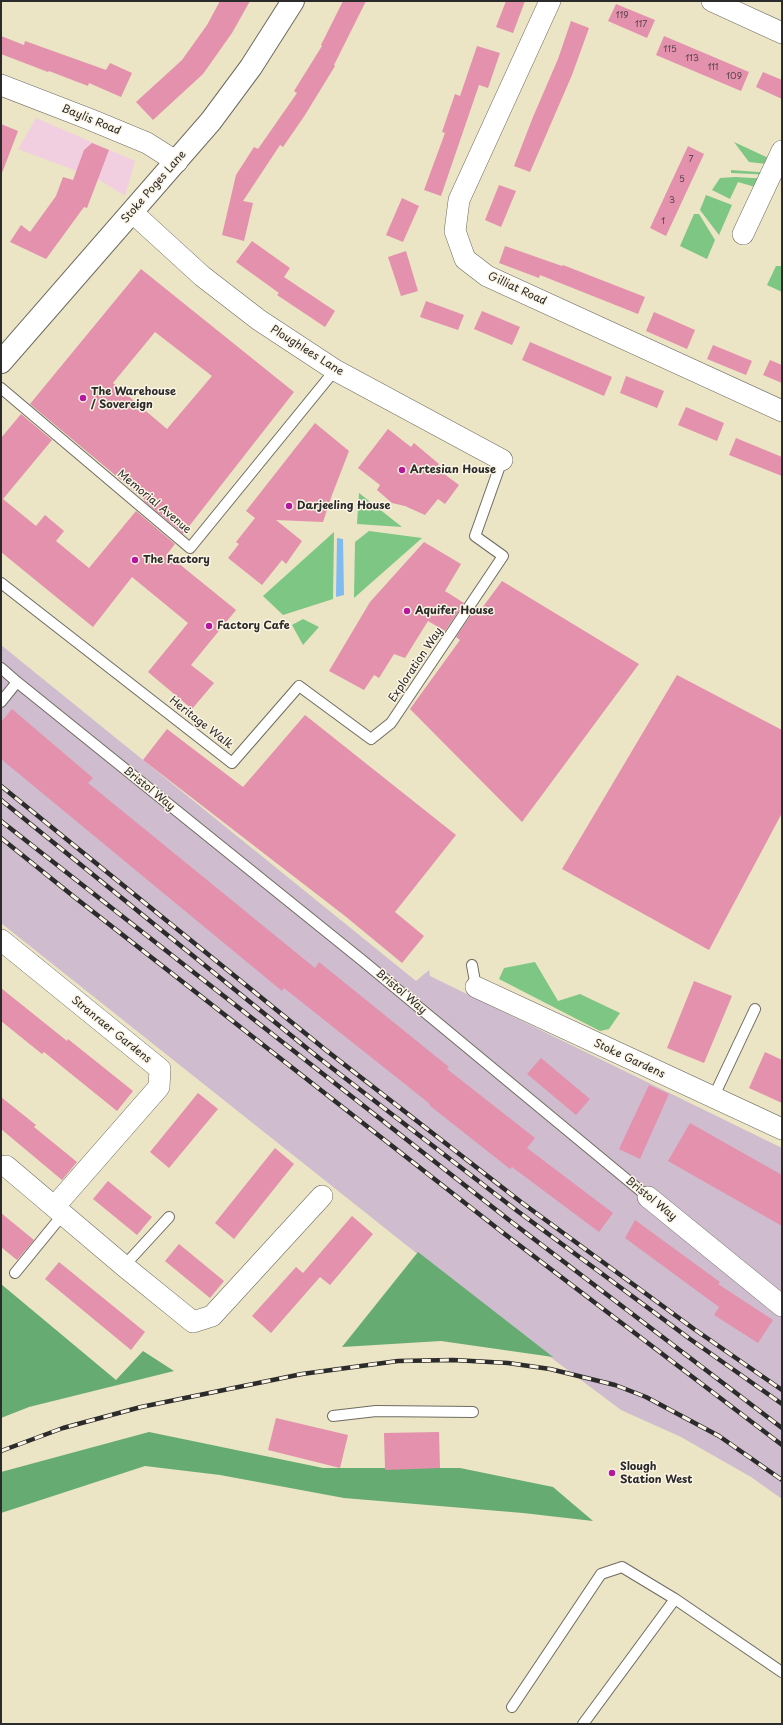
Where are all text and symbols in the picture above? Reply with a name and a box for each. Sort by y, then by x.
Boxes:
house number: 119 [616,11,628,21]
house number: 117 [635,20,647,30]
house number: 115 [663,45,677,55]
house number: 113 [685,54,699,64]
house number: 111 [708,63,718,73]
house number: 109 [726,72,742,82]
street label: Baylis Road [59,102,123,138]
street label: Stoke Poges Lane [119,148,189,226]
house number: 7 [688,155,694,165]
house number: 5 [679,175,685,185]
house number: 3 [669,196,675,206]
house number: 1 [661,217,665,227]
street label: Gilliat Road [486,270,548,308]
street label: Ploughlees Lane [268,323,346,379]
place label: The Warehouse / Sovereign [91,385,176,411]
marker: The Warehouse / Sovereign [78,393,88,403]
place label: Artesian House [410,463,496,477]
marker: Artesian House [397,465,407,475]
street label: Memorial Avenue [114,467,194,537]
place label: Darjeeling House [297,499,391,513]
marker: Darjeeling House [284,501,294,511]
place label: The Factory [143,553,210,567]
marker: The Factory [130,555,140,565]
place label: Aquifer House [415,604,494,618]
marker: Aquifer House [402,606,412,616]
place label: Factory Cafe [217,619,290,633]
marker: Factory Cafe [204,621,214,631]
street label: Exploration Way [386,625,446,705]
street label: Heritage Walk [166,694,236,752]
street label: Bristol Way [121,764,177,814]
street label: Bristol Way [373,967,429,1017]
street label: Stranraer Gardens [68,994,154,1066]
street label: Stoke Gardens [591,1037,667,1081]
street label: Bristol Way [623,1174,679,1224]
place label: Slough Station West [620,1460,693,1486]
marker: Slough Station West [607,1468,617,1478]

